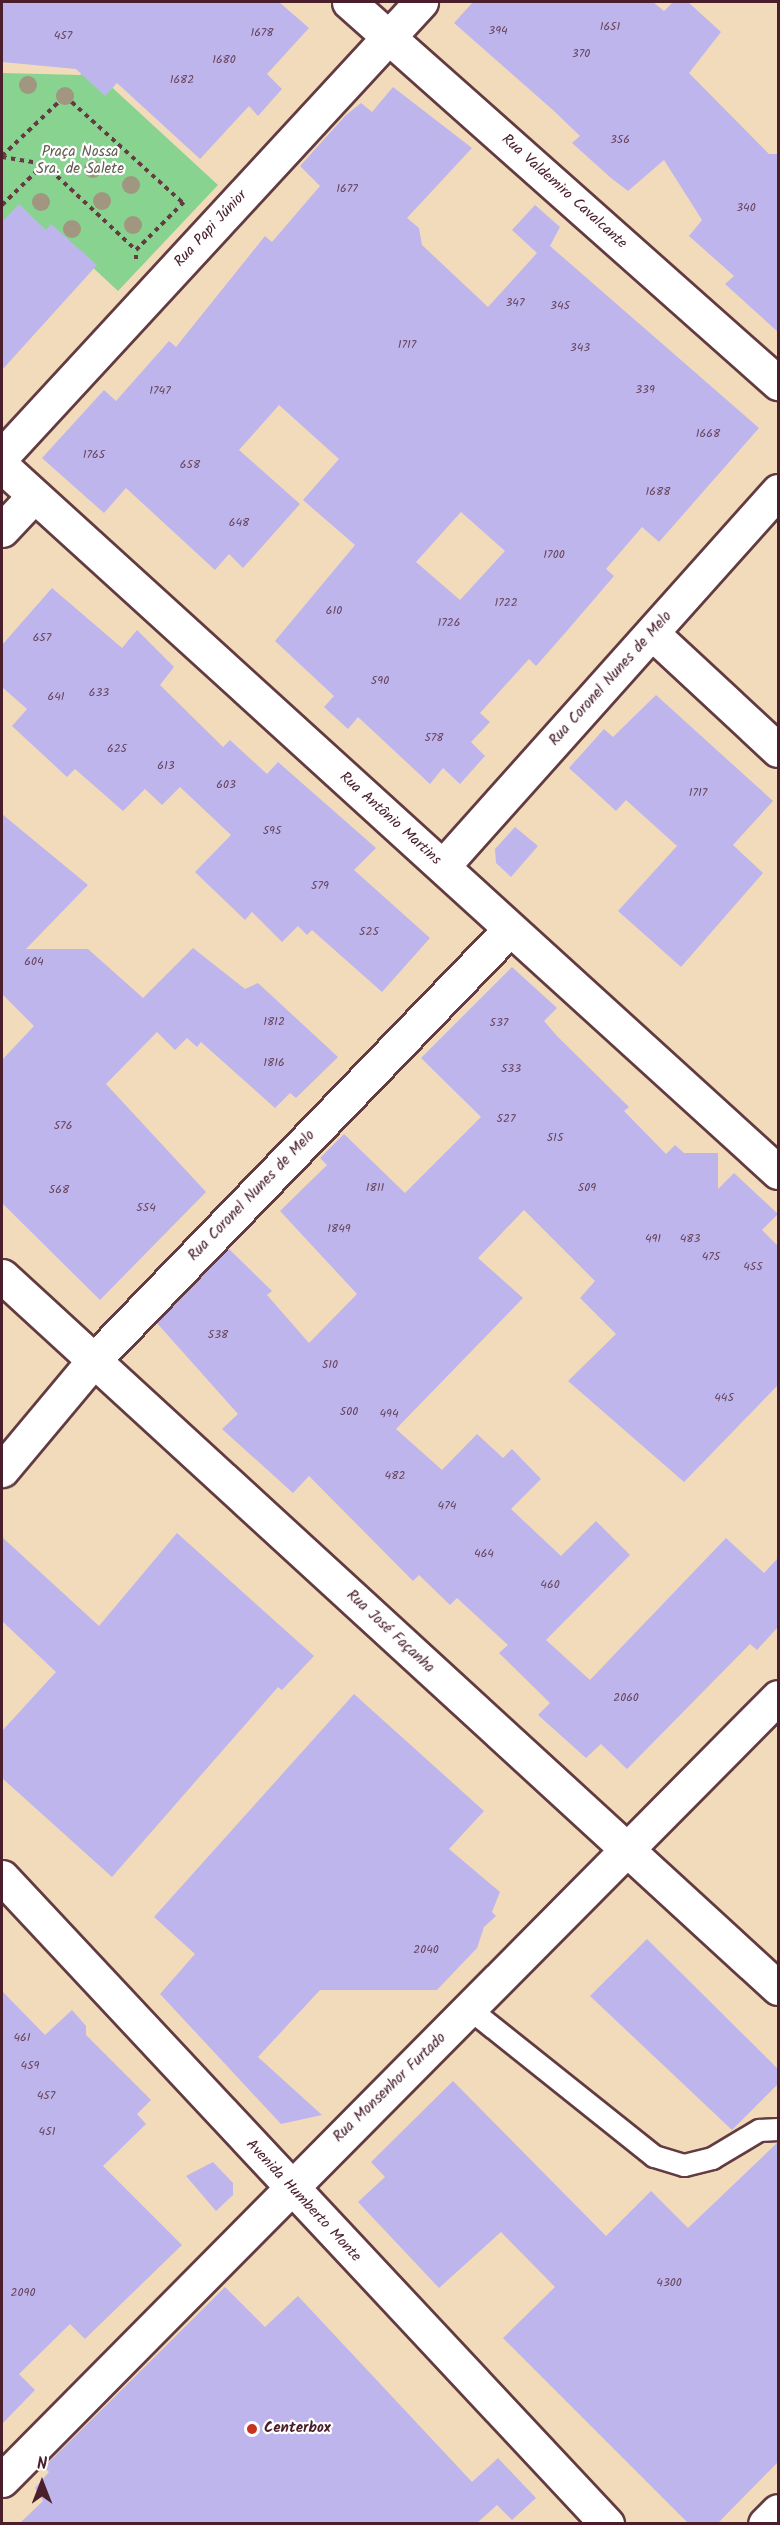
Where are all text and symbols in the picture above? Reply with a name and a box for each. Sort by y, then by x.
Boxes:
house number: 1651 [600,20,620,34]
house number: 394 [488,24,508,38]
house number: 1678 [250,26,274,40]
house number: 457 [54,29,72,43]
house number: 370 [572,47,590,61]
house number: 1680 [212,53,236,67]
house number: 1682 [170,73,194,87]
street label: Rua Valdemiro Cavalcante [498,131,630,253]
house number: 356 [610,133,630,147]
park label: Praça Nossa Sra. de Salete [36,143,124,178]
house number: 1677 [336,182,358,196]
street label: Rua Papi Júnior [171,187,251,271]
house number: 340 [736,201,756,215]
house number: 347 [506,296,524,310]
house number: 345 [550,299,570,313]
house number: 1717 [398,338,416,352]
house number: 343 [570,341,590,355]
house number: 339 [635,383,655,397]
house number: 1747 [149,384,171,398]
house number: 1668 [696,427,720,441]
house number: 1765 [83,448,105,462]
house number: 658 [180,458,200,472]
house number: 1688 [646,485,670,499]
house number: 648 [229,516,249,530]
house number: 1700 [543,548,565,562]
house number: 1722 [494,596,518,610]
house number: 610 [326,604,342,618]
street label: Rua Coronel Nunes de Melo [546,608,676,750]
house number: 1726 [438,616,460,630]
house number: 657 [33,631,51,645]
house number: 590 [371,674,389,688]
house number: 633 [89,686,109,700]
house number: 641 [47,690,65,704]
house number: 578 [424,731,444,745]
house number: 625 [107,742,127,756]
house number: 613 [157,759,175,773]
street label: Rua Antônio Martins [335,769,445,869]
house number: 603 [216,778,236,792]
house number: 1717 [689,786,707,800]
house number: 595 [263,824,281,838]
house number: 579 [311,879,329,893]
house number: 525 [359,925,379,939]
house number: 604 [24,955,44,969]
house number: 1812 [263,1015,285,1029]
house number: 537 [490,1016,508,1030]
house number: 1816 [263,1056,285,1070]
house number: 533 [501,1062,521,1076]
house number: 527 [497,1112,515,1126]
house number: 576 [54,1119,72,1133]
street label: Rua Coronel Nunes de Melo [185,1127,319,1265]
house number: 515 [547,1131,563,1145]
house number: 1811 [366,1181,384,1195]
house number: 509 [578,1181,596,1195]
house number: 568 [49,1183,69,1197]
house number: 554 [136,1201,156,1215]
house number: 1849 [327,1222,351,1236]
house number: 491 [645,1232,661,1246]
house number: 483 [680,1232,700,1246]
house number: 475 [702,1250,720,1264]
house number: 455 [743,1260,763,1274]
house number: 538 [208,1328,228,1342]
house number: 510 [322,1358,338,1372]
house number: 445 [714,1391,734,1405]
house number: 500 [340,1405,358,1419]
house number: 494 [379,1407,399,1421]
house number: 482 [385,1469,405,1483]
house number: 474 [438,1499,456,1513]
house number: 464 [474,1547,494,1561]
house number: 460 [540,1578,560,1592]
street label: Rua José Façanha [342,1587,438,1677]
house number: 2060 [613,1691,639,1705]
house number: 2040 [413,1943,439,1957]
street label: Rua Monsenhor Furtado [330,2030,450,2146]
house number: 461 [13,2031,31,2045]
house number: 459 [21,2059,39,2073]
house number: 457 [37,2089,55,2103]
house number: 451 [39,2125,55,2139]
street label: Avenida Humberto Monte [242,2136,364,2266]
house number: 4300 [656,2276,682,2290]
house number: 2090 [11,2286,35,2300]
place label: Centerbox [264,2420,331,2438]
marker: Centerbox [245,2422,259,2436]
text: N [37,2452,47,2477]
north arrow [12,2453,72,2513]

